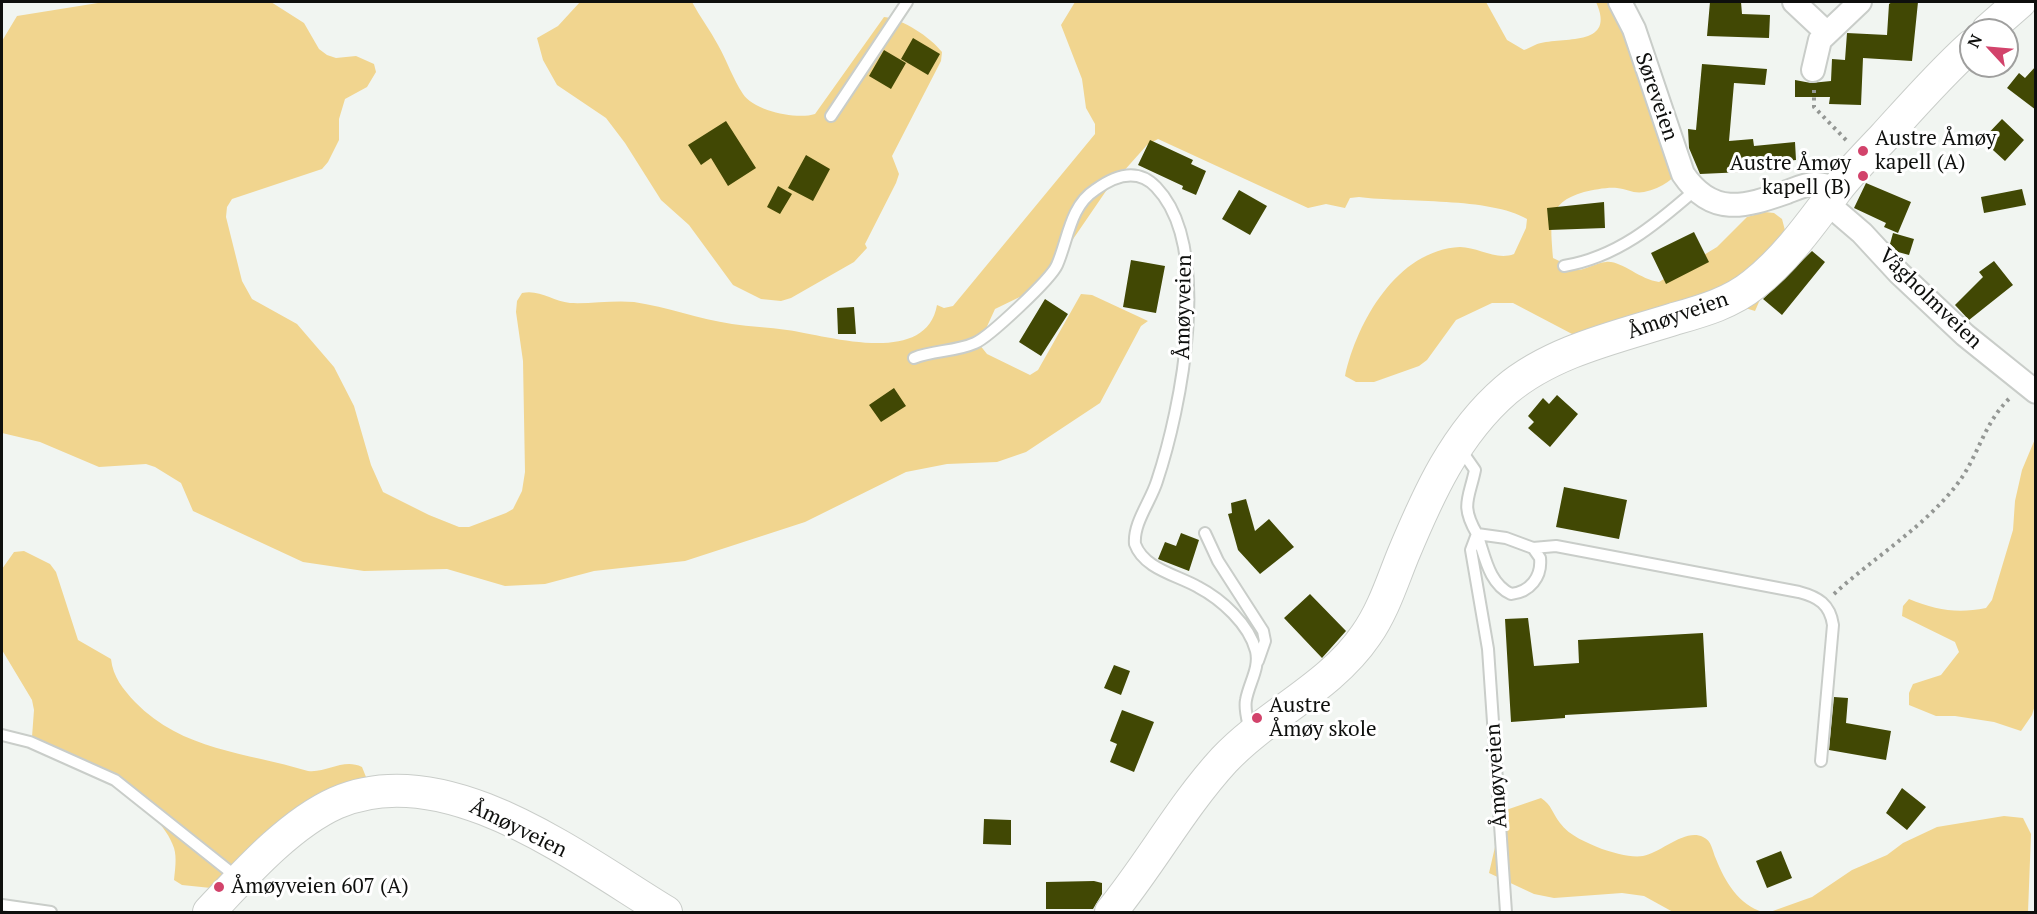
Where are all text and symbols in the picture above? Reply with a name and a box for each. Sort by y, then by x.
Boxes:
north arrow [1959,18,2019,78]
text: N [1962,31,1987,51]
street label: Søreveien [1629,50,1683,144]
place label: Austre Åmøy kapell (A) [1875,126,1996,176]
marker: Austre Åmøy kapell (A) [1856,144,1870,158]
place label: Austre Åmøy kapell (B) [1730,151,1851,201]
marker: Austre Åmøy kapell (B) [1856,169,1870,183]
street label: Vågholmveien [1873,243,1987,355]
street label: Åmøyveien [1170,254,1198,360]
street label: Åmøyveien [1624,287,1732,345]
place label: Austre Åmøy skole [1269,693,1377,743]
marker: Austre Åmøy skole [1250,711,1264,725]
street label: Åmøyveien [1481,723,1513,829]
street label: Åmøyveien [465,795,571,863]
place label: Åmøyveien 607 (A) [231,874,409,900]
marker: Åmøyveien 607 (A) [212,880,226,894]

